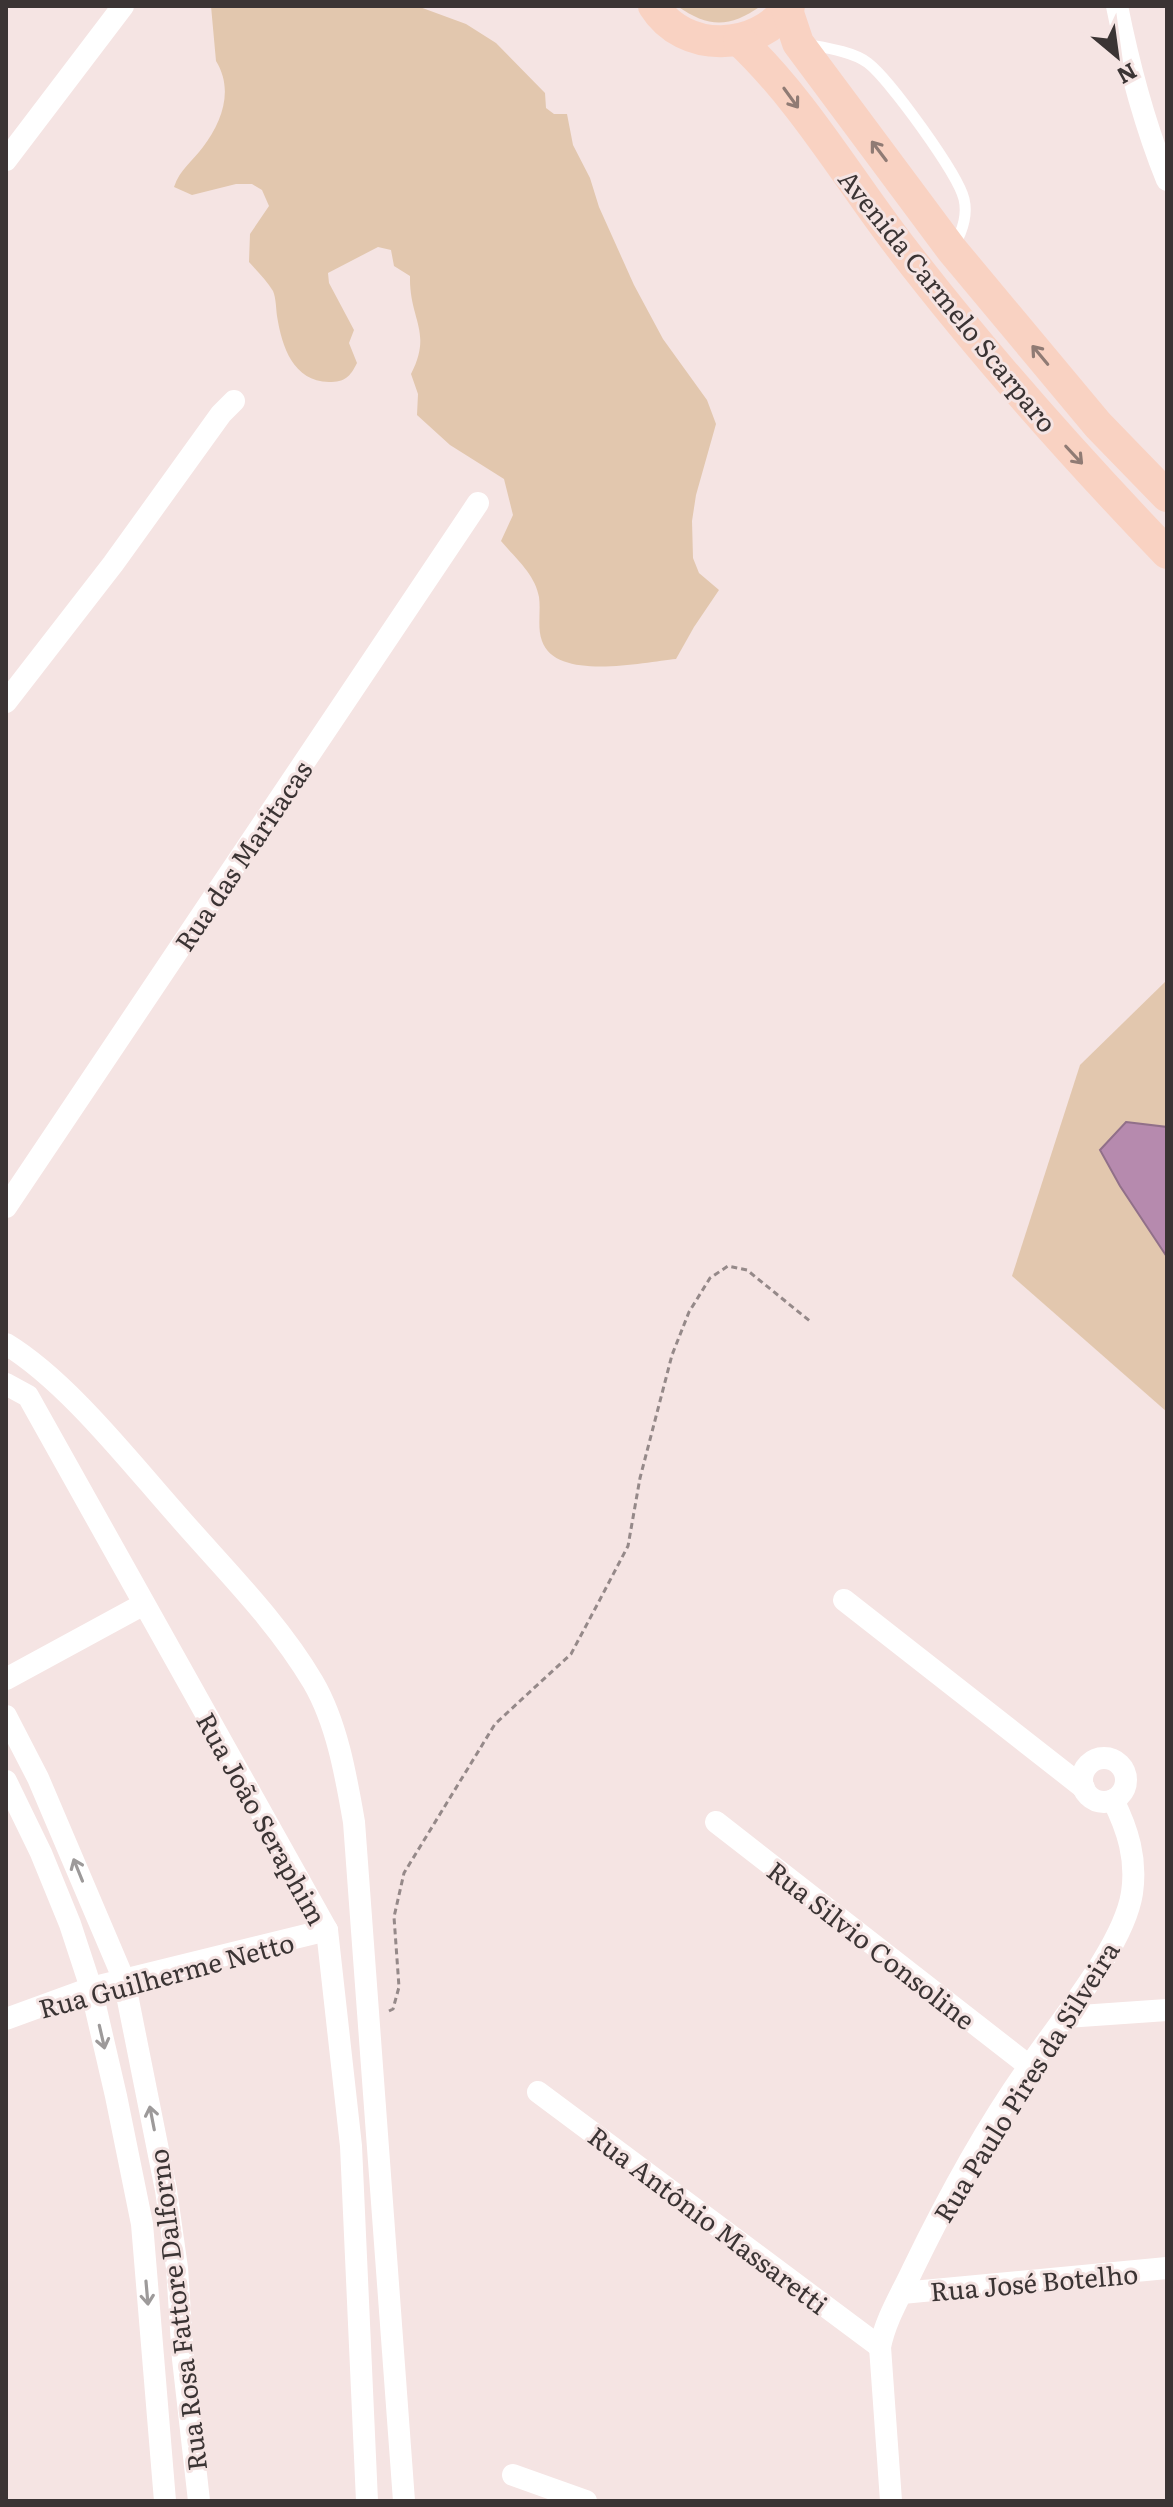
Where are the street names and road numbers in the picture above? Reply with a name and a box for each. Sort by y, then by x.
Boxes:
street label: Avenida Carmelo Scarparo [831,160,1067,440]
street label: Rua das Maritacas [164,752,320,958]
street label: Rua João Seraphim [188,1704,338,1932]
street label: Rua Silvio Consoline [760,1850,984,2038]
street label: Rua Guilherme Netto [34,1921,298,2027]
street label: Rua Paulo Pires da Silveira [922,1933,1128,2229]
street label: Rua Antônio Massaretti [581,2116,837,2322]
street label: Rua Rosa Fattore Dalforno [137,2147,215,2473]
street label: Rua José Botelho [928,2252,1140,2310]

